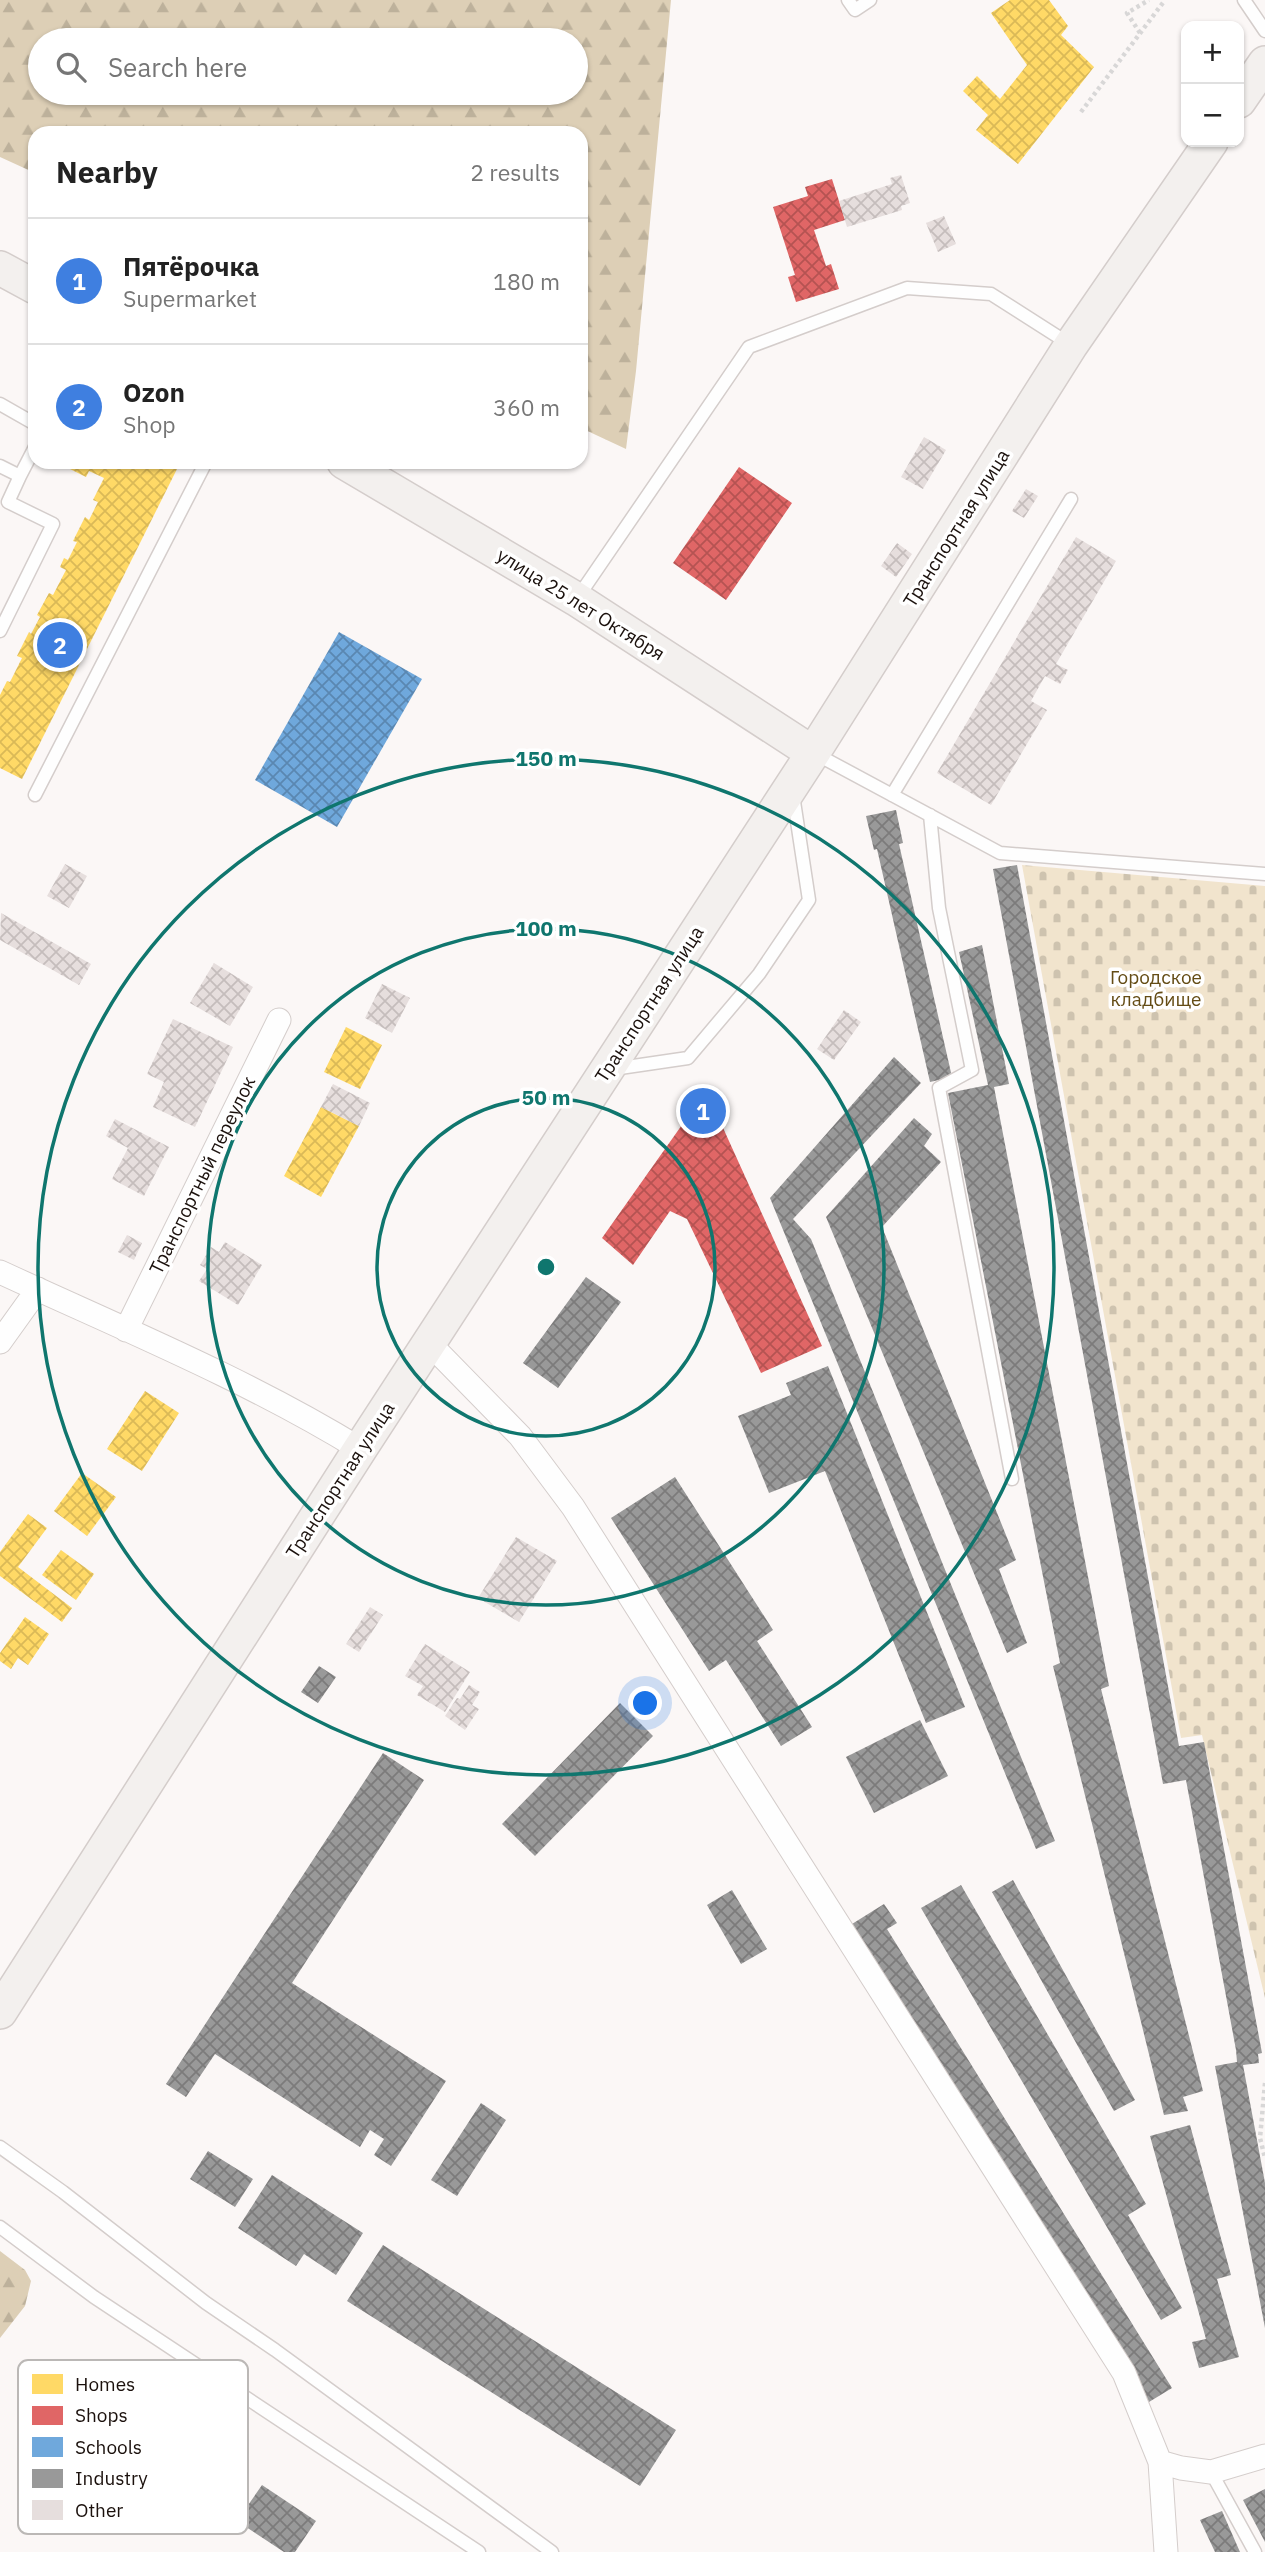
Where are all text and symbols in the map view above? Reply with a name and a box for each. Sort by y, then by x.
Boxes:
map controls [1181,21,1244,147]
button: + [1181,21,1244,84]
search box [28,28,588,105]
icon: search [52,48,90,86]
text: Search here [108,50,247,84]
button: − [1181,84,1244,147]
text: Nearby [56,152,158,191]
text: 2 results [470,157,560,187]
text: Пятёрочка [123,249,259,283]
text: 1 [72,266,86,296]
text: 180 m [493,266,560,296]
text: Supermarket [123,283,257,313]
text: Ozon [123,375,185,409]
text: 2 [72,392,86,422]
text: 360 m [493,392,560,422]
text: Shop [123,409,176,439]
street label: Транспортная улица [898,445,1014,611]
street label: улица 25 лет Октября [493,543,669,665]
pin: 2 [37,619,83,671]
text: 150 m [515,744,577,772]
text: 100 m [515,914,577,942]
street label: Транспортная улица [589,921,709,1087]
park label: Городское кладбище [1110,965,1202,1011]
street label: Транспортный переулок [144,1072,260,1278]
text: 50 m [522,1083,570,1111]
pin: 1 [680,1085,726,1137]
centre of rings [534,1255,558,1279]
street label: Транспортная улица [280,1397,400,1563]
your location [628,1686,662,1720]
legend [18,2360,248,2534]
text: Homes [75,2372,135,2396]
text: Shops [75,2403,128,2427]
text: Schools [75,2435,142,2459]
text: Industry [75,2466,148,2490]
text: Other [75,2498,123,2522]

